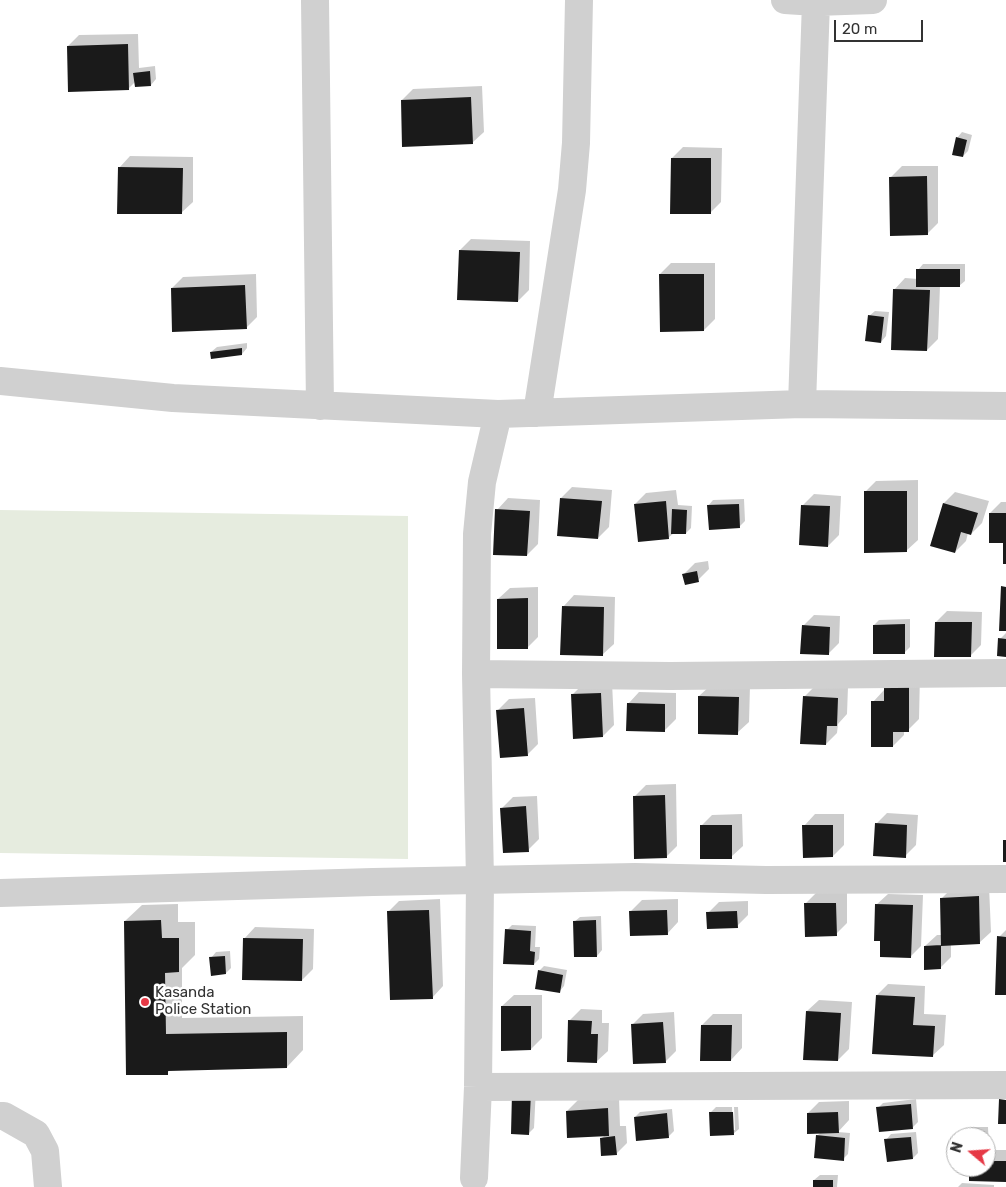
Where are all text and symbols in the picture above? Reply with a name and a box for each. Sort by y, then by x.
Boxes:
scale bar [836,10,925,42]
text: 20 m [842,20,877,38]
place label: Kasanda Police Station [155,984,251,1019]
marker: Kasanda Police Station [139,996,151,1008]
north arrow [946,1127,996,1177]
text: N [948,1140,967,1155]

